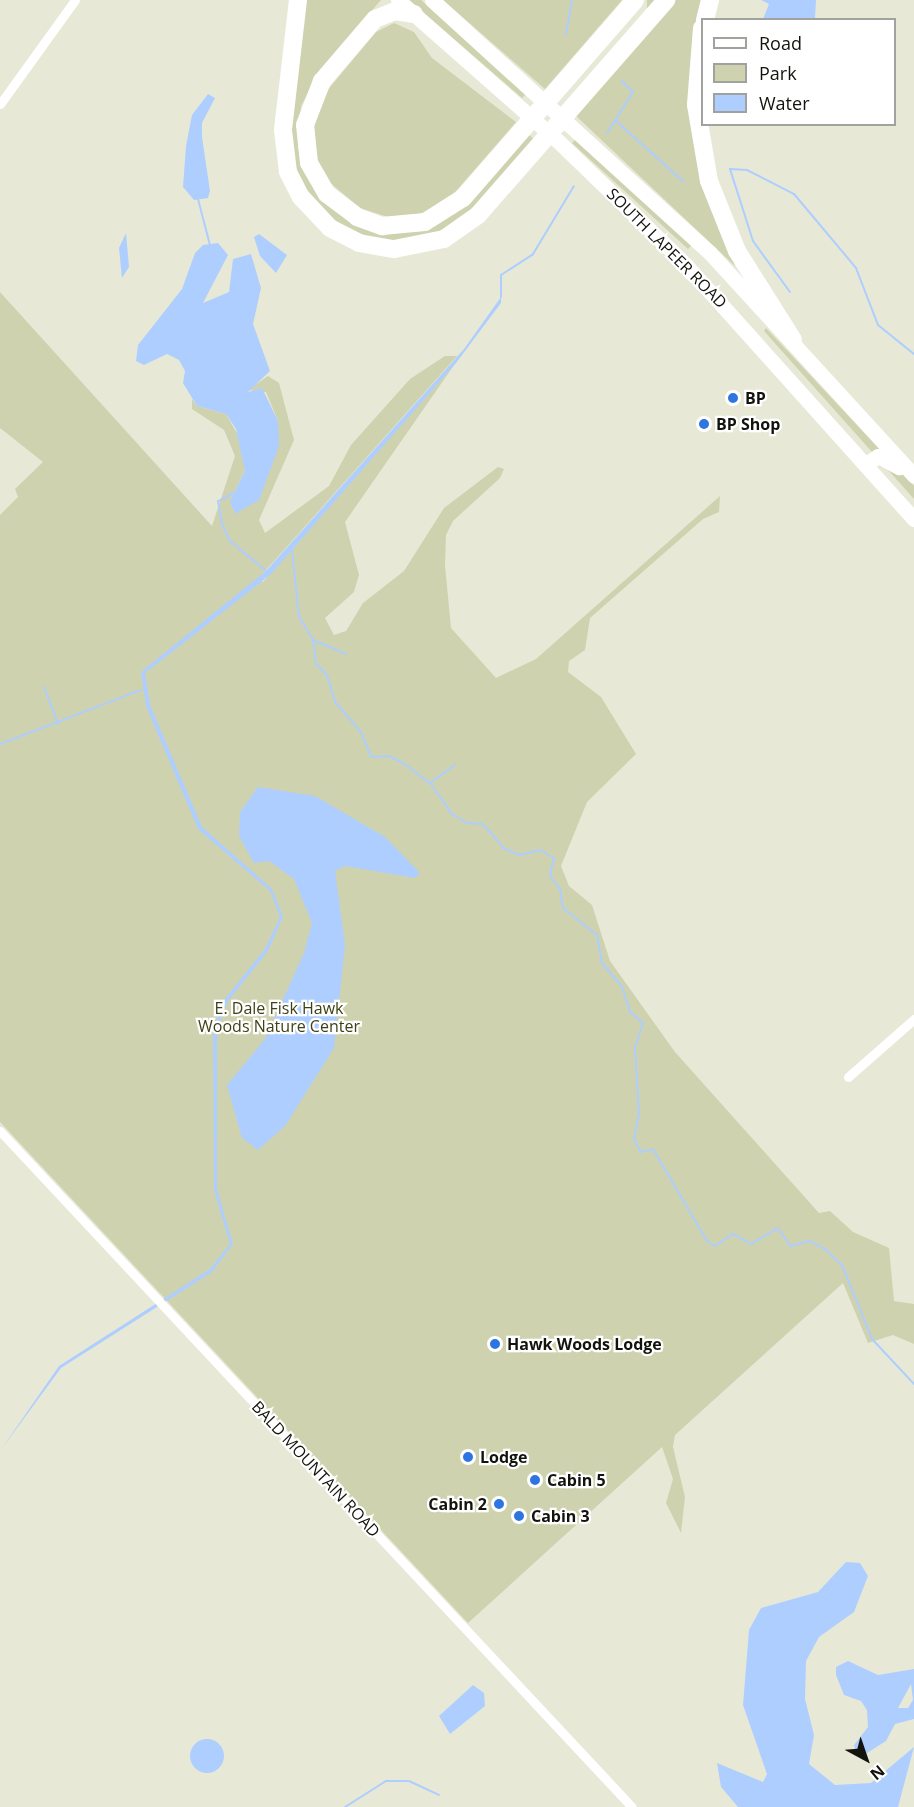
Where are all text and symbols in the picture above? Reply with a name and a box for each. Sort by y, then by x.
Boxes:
legend [701,18,896,126]
text: Road [759,31,802,55]
text: Park [759,61,797,85]
text: Water [759,91,810,115]
street label: SOUTH LAPEER ROAD [603,184,731,312]
place label: BP [745,388,766,408]
marker: BP [726,391,740,405]
place label: BP Shop [716,414,780,434]
marker: BP Shop [697,417,711,431]
park label: E. Dale Fisk Hawk Woods Nature Center [198,998,360,1036]
place label: Hawk Woods Lodge [507,1334,662,1354]
marker: Hawk Woods Lodge [488,1337,502,1351]
street label: BALD MOUNTAIN ROAD [248,1397,384,1541]
place label: Lodge [480,1447,528,1467]
marker: Lodge [461,1450,475,1464]
place label: Cabin 5 [547,1470,606,1490]
marker: Cabin 5 [528,1473,542,1487]
place label: Cabin 2 [428,1494,487,1514]
marker: Cabin 2 [492,1497,506,1511]
place label: Cabin 3 [531,1506,590,1526]
marker: Cabin 3 [512,1509,526,1523]
north arrow [836,1729,896,1789]
text: N [866,1760,890,1785]

